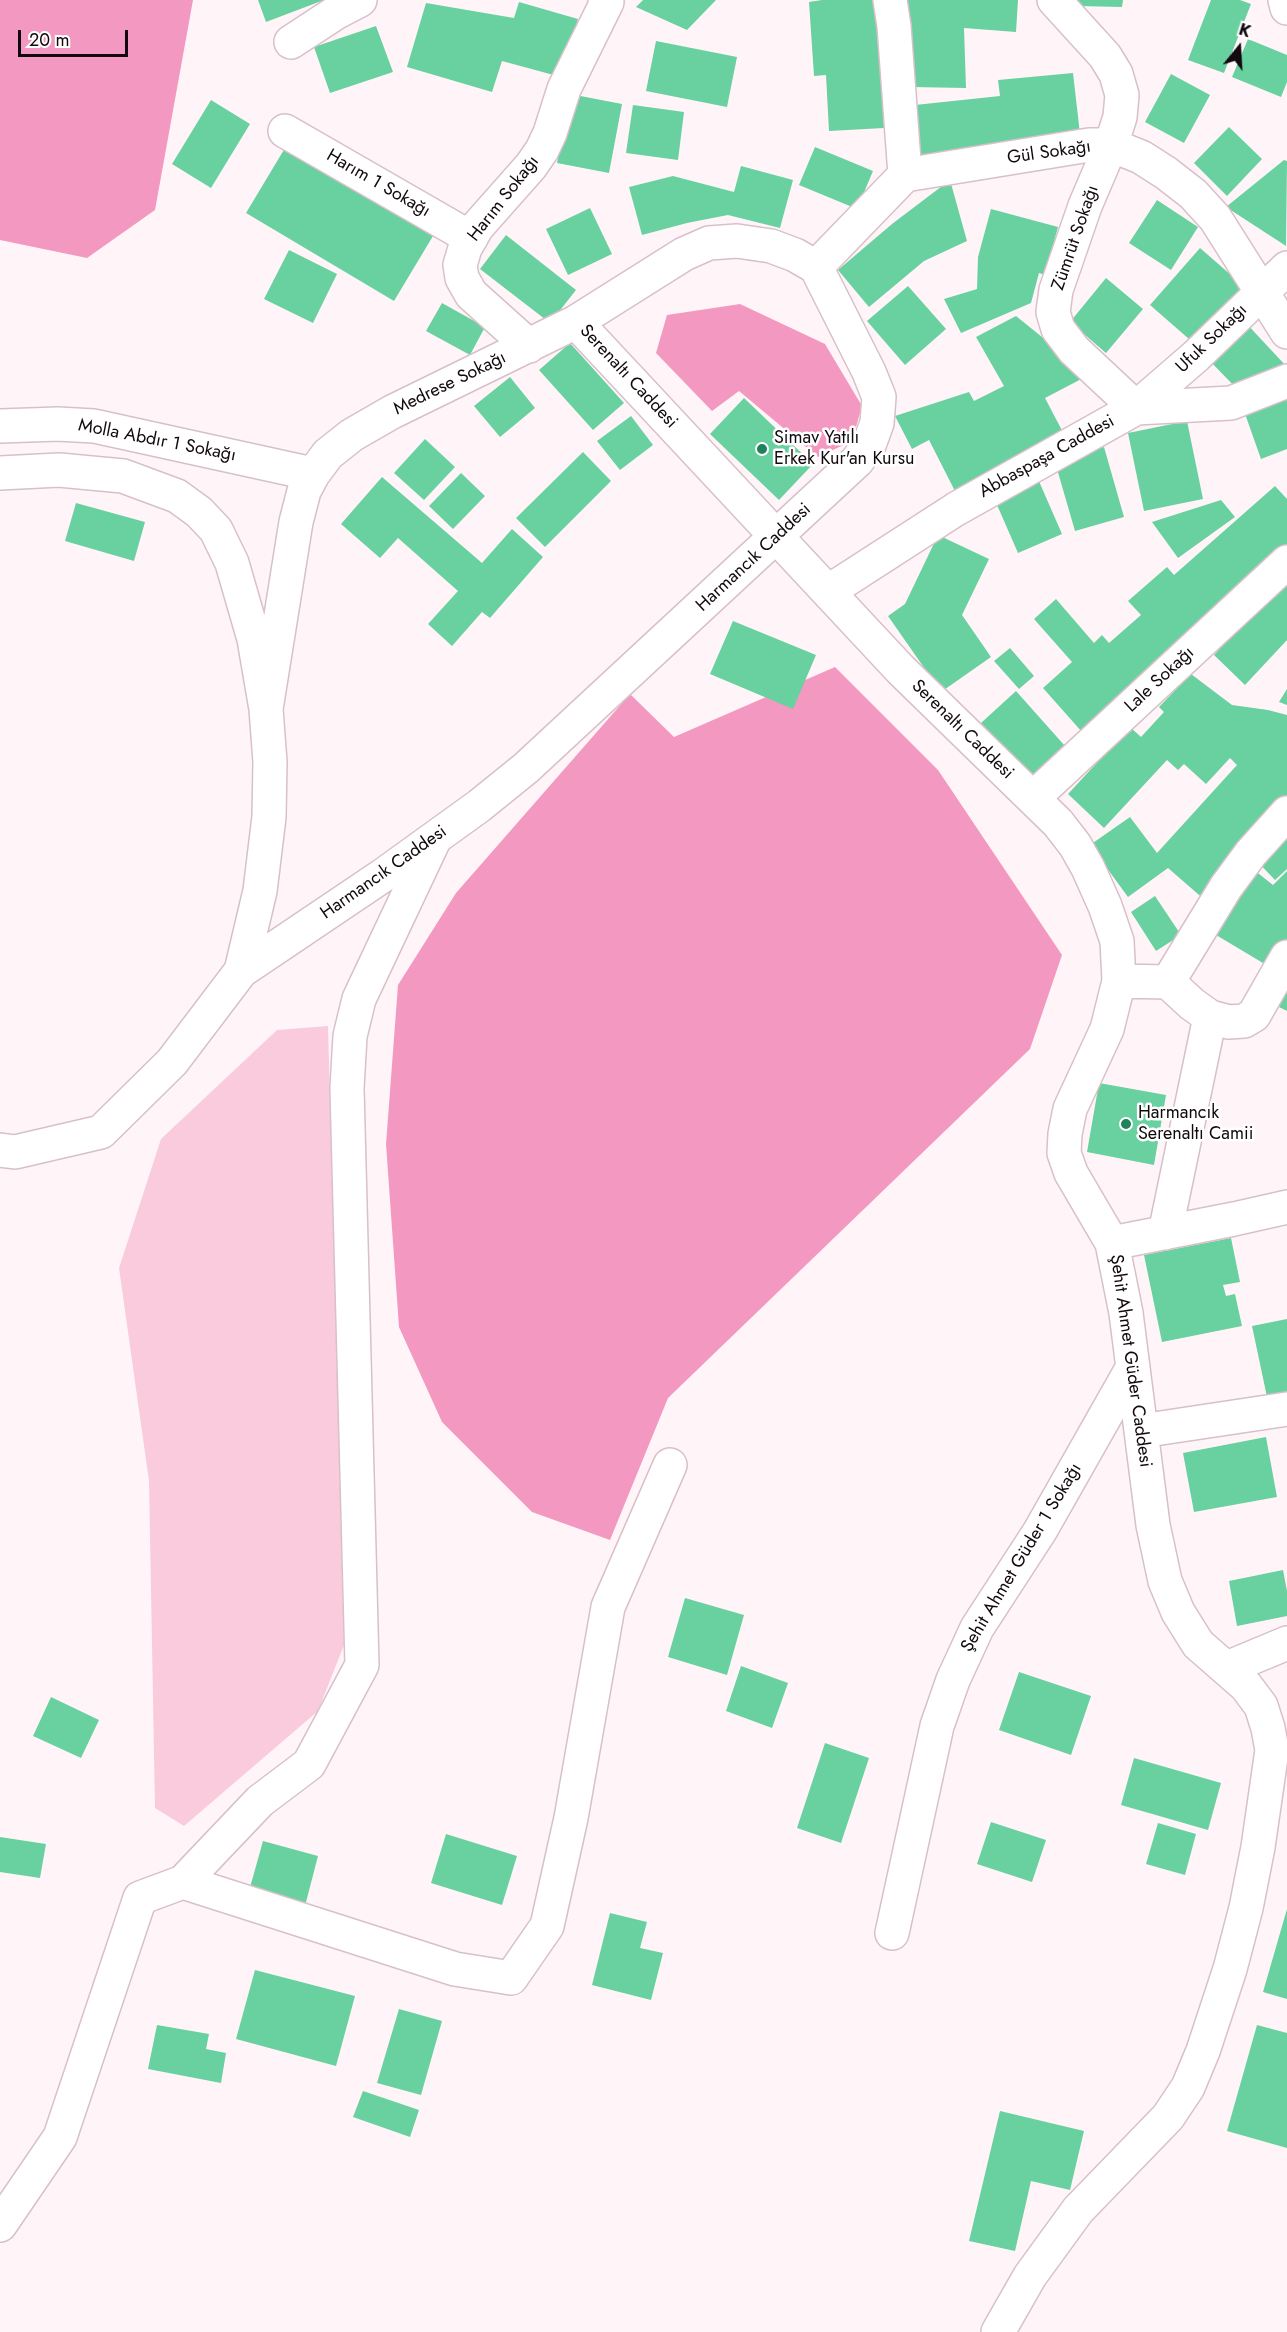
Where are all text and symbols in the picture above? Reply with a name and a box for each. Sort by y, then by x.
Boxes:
scale bar [21,18,130,56]
north arrow [1209,18,1269,78]
text: K [1236,18,1254,43]
text: 20 m [29,27,69,53]
street label: Gül Sokağı [1006,136,1092,170]
street label: Harım 1 Sokağı [322,146,434,222]
street label: Harım Sokağı [464,152,544,246]
street label: Zümrüt Sokağı [1048,183,1104,293]
street label: Ufuk Sokağı [1172,300,1252,378]
street label: Serenaltı Caddesi [575,321,681,433]
street label: Medrese Sokağı [390,347,510,421]
street label: Abbaspaşa Caddesi [976,411,1118,503]
street label: Molla Abdır 1 Sokağı [76,415,238,467]
place label: Simav Yatılı Erkek Kur'an Kursu [774,428,914,470]
marker: Simav Yatılı Erkek Kur'an Kursu [755,442,769,456]
street label: Harmancık Caddesi [692,499,816,617]
street label: Lale Sokağı [1121,643,1199,717]
street label: Serenaltı Caddesi [906,676,1018,784]
street label: Harmancık Caddesi [317,821,451,925]
place label: Harmancık Serenaltı Camii [1138,1103,1253,1146]
marker: Harmancık Serenaltı Camii [1119,1117,1133,1131]
street label: Şehit Ahmet Güder Caddesi [1104,1253,1156,1469]
street label: Şehit Ahmet Güder 1 Sokağı [957,1460,1087,1656]

